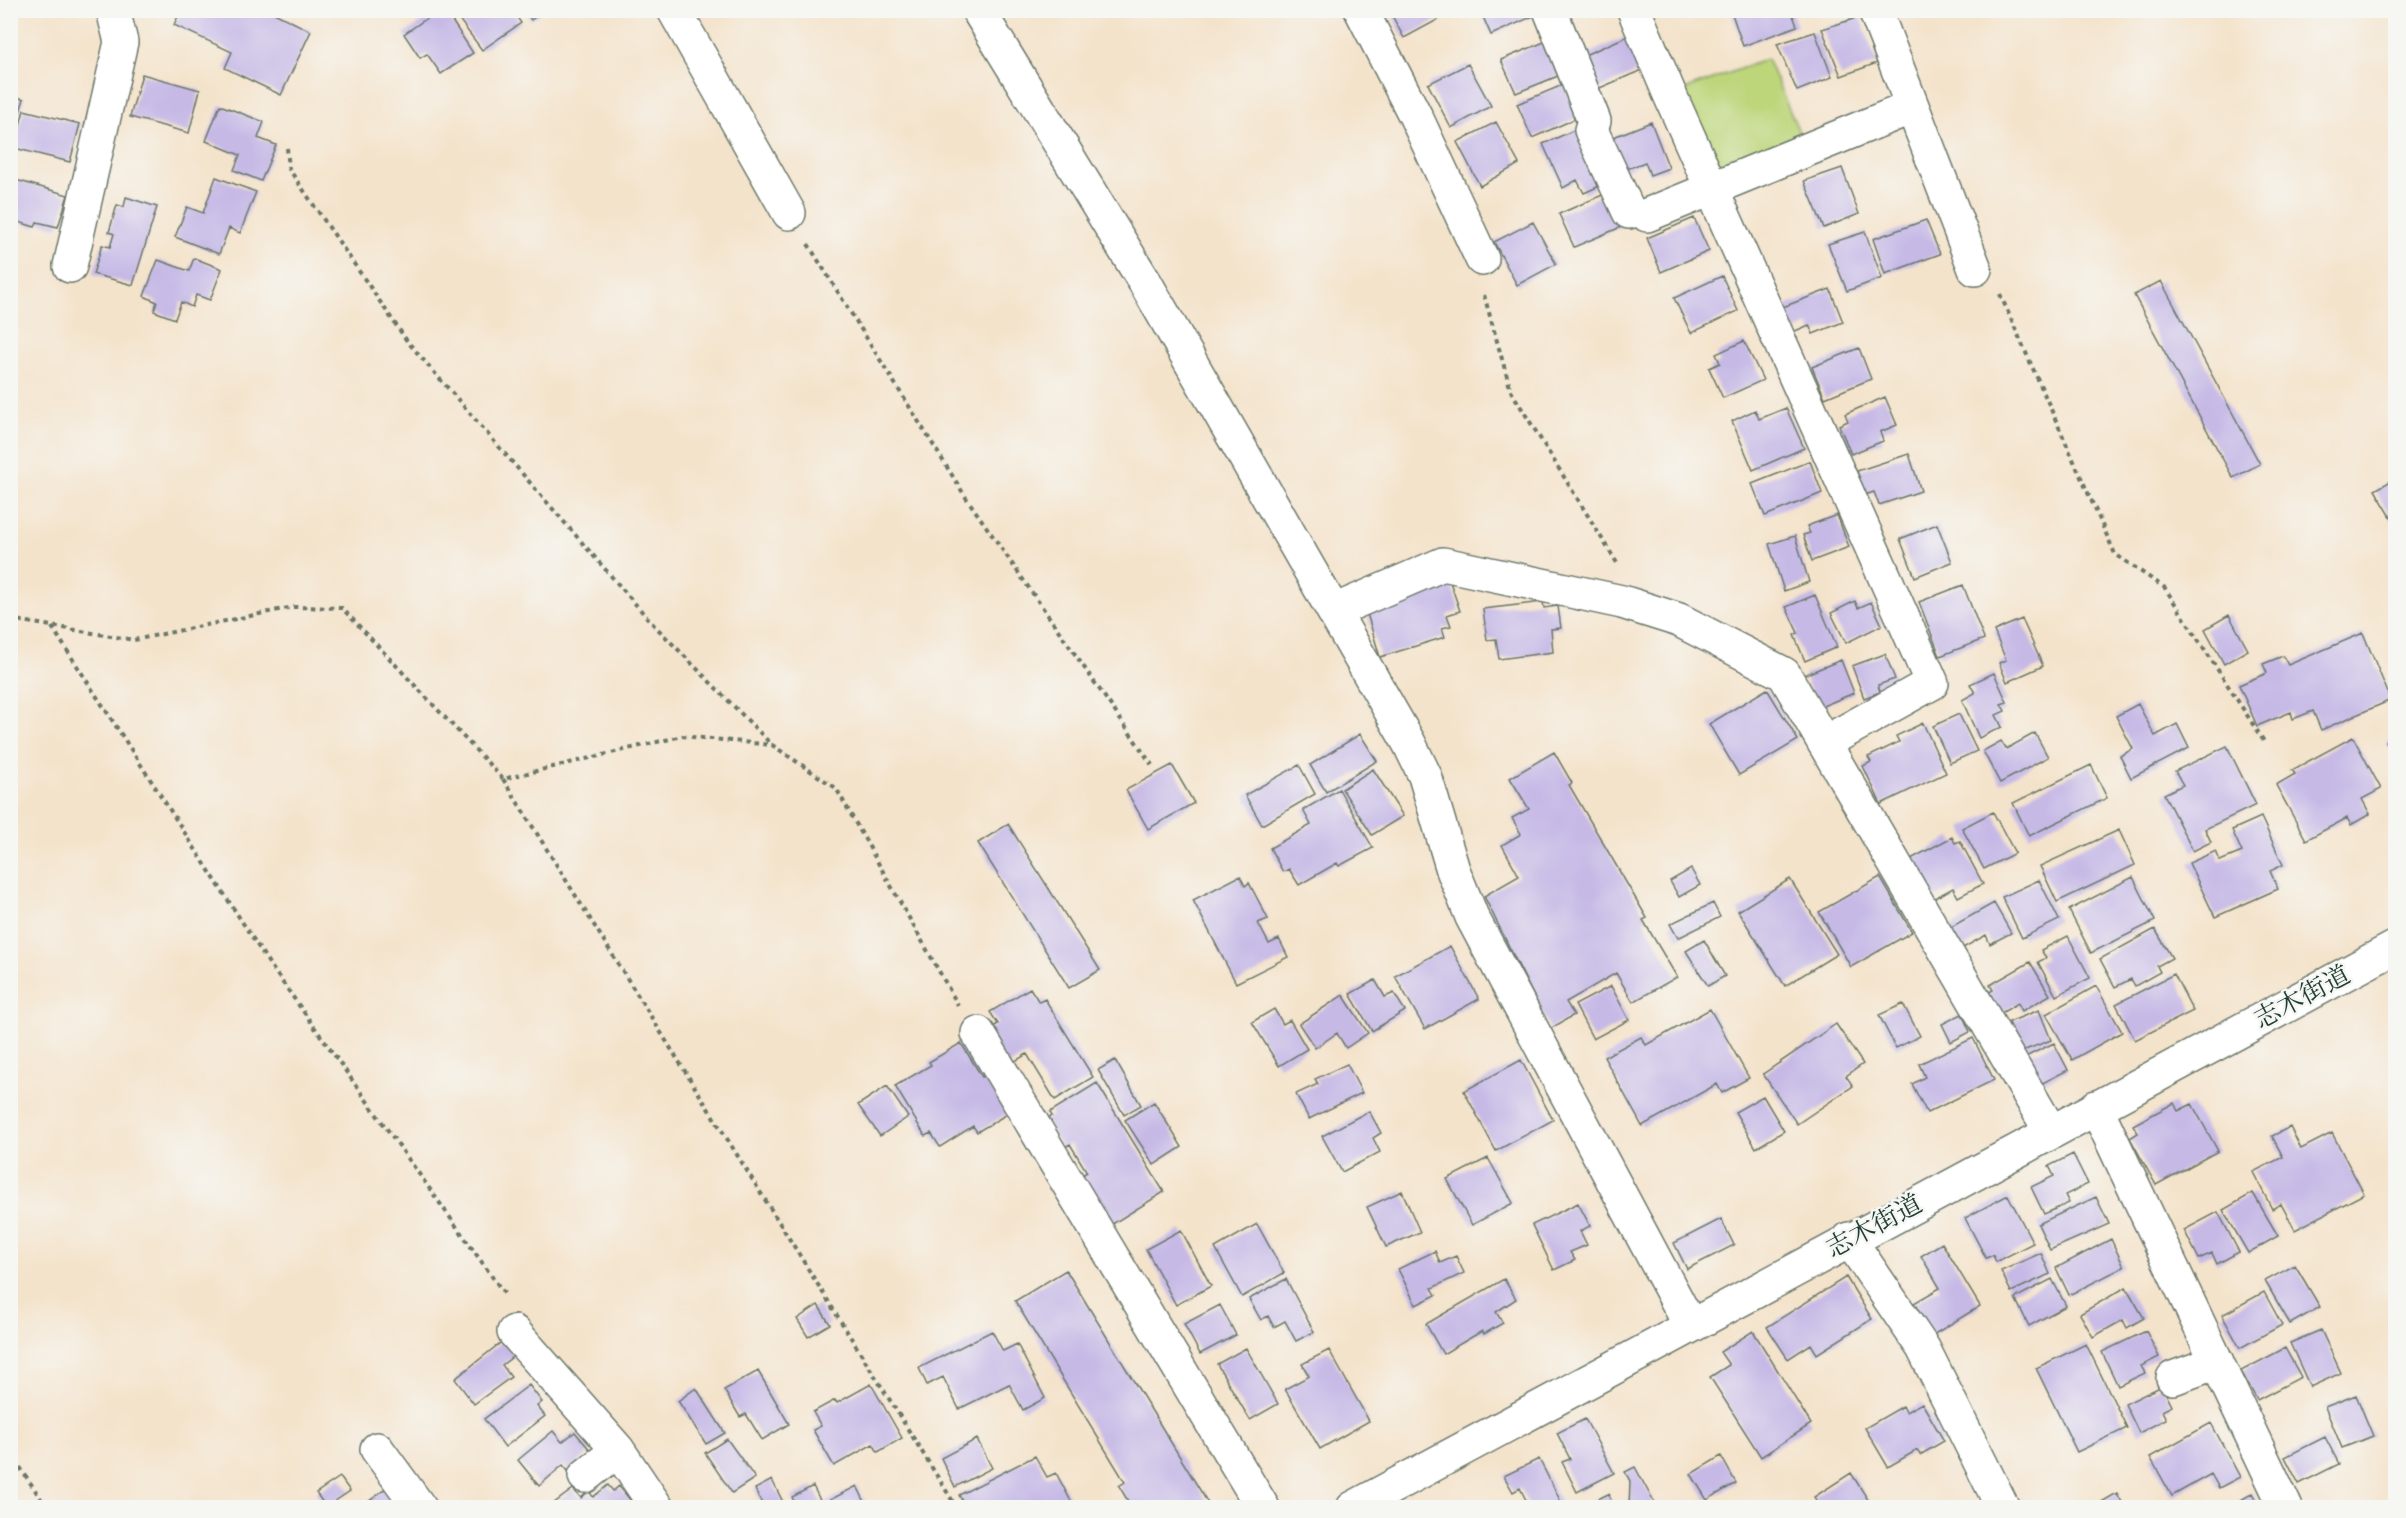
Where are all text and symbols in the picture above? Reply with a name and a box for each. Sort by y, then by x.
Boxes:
street label: 志木街道 [2248,957,2356,1037]
street label: 志木街道 [1820,1186,1928,1266]

